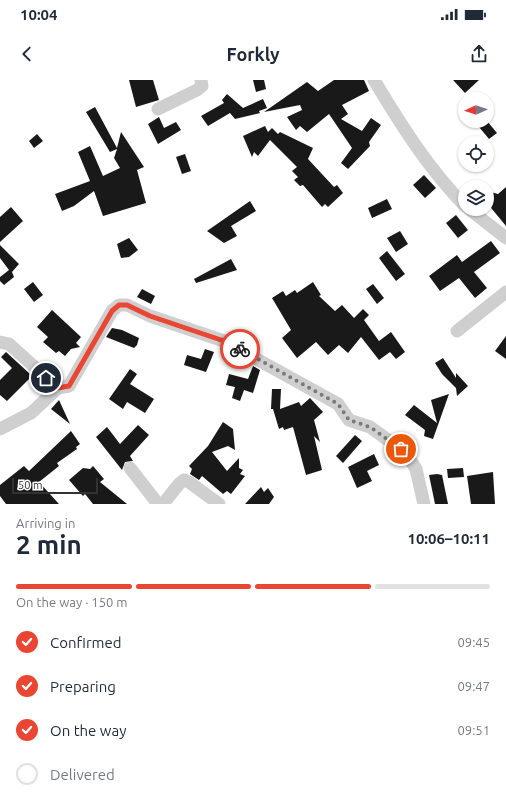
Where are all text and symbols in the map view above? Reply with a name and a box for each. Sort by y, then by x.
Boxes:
text: 10:04 [20,6,58,23]
icon: back [16,43,38,65]
icon: share [468,43,490,65]
text: Forkly [226,44,280,64]
north arrow [458,92,494,128]
map controls [458,92,494,216]
button: locate [458,136,494,172]
button: layers [458,180,494,216]
courier [220,329,260,369]
icon: bike [229,338,251,360]
pin [29,361,63,395]
icon: home [35,367,57,389]
pin [384,432,418,466]
icon: bag [390,438,412,460]
scale bar [12,476,98,495]
text: 50 m [18,479,42,491]
text: Arriving in [16,516,75,530]
text: 2 min [16,530,82,559]
text: 10:06–10:11 [407,530,490,547]
text: On the way · 150 m [16,595,128,609]
icon: check [16,631,38,653]
text: Confirmed [50,634,122,651]
text: 09:45 [457,635,490,649]
icon: check [16,675,38,697]
text: Preparing [50,678,116,695]
text: 09:47 [457,679,490,693]
icon: check [16,719,38,741]
text: On the way [50,722,126,739]
text: 09:51 [457,723,490,737]
text: Delivered [50,766,115,783]

